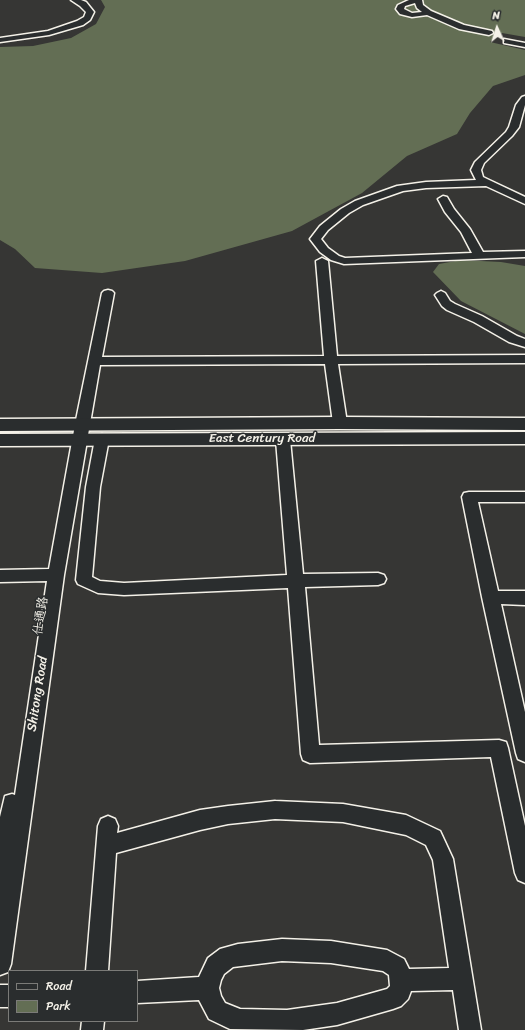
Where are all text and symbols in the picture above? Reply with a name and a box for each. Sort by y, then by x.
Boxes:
text: N [492,6,501,25]
north arrow [477,8,517,48]
street label: East Century Road [209,431,315,447]
street label: 仕通路 [30,596,52,636]
street label: Shitong Road [24,655,52,733]
legend [8,970,138,1022]
text: Road [46,975,72,997]
text: Park [46,995,71,1017]

